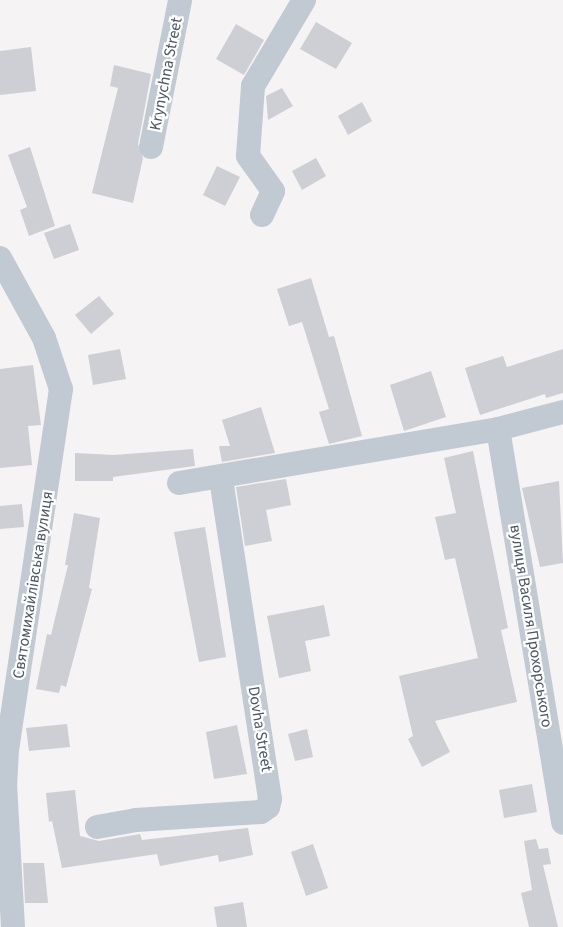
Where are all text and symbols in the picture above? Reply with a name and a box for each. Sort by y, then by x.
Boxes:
street label: Krynychna Street [146,16,186,132]
street label: Святомихайлівська вулиця [9,490,57,680]
street label: вулиця Василя Прохорського [505,523,557,729]
street label: Dovha Street [244,685,276,773]

